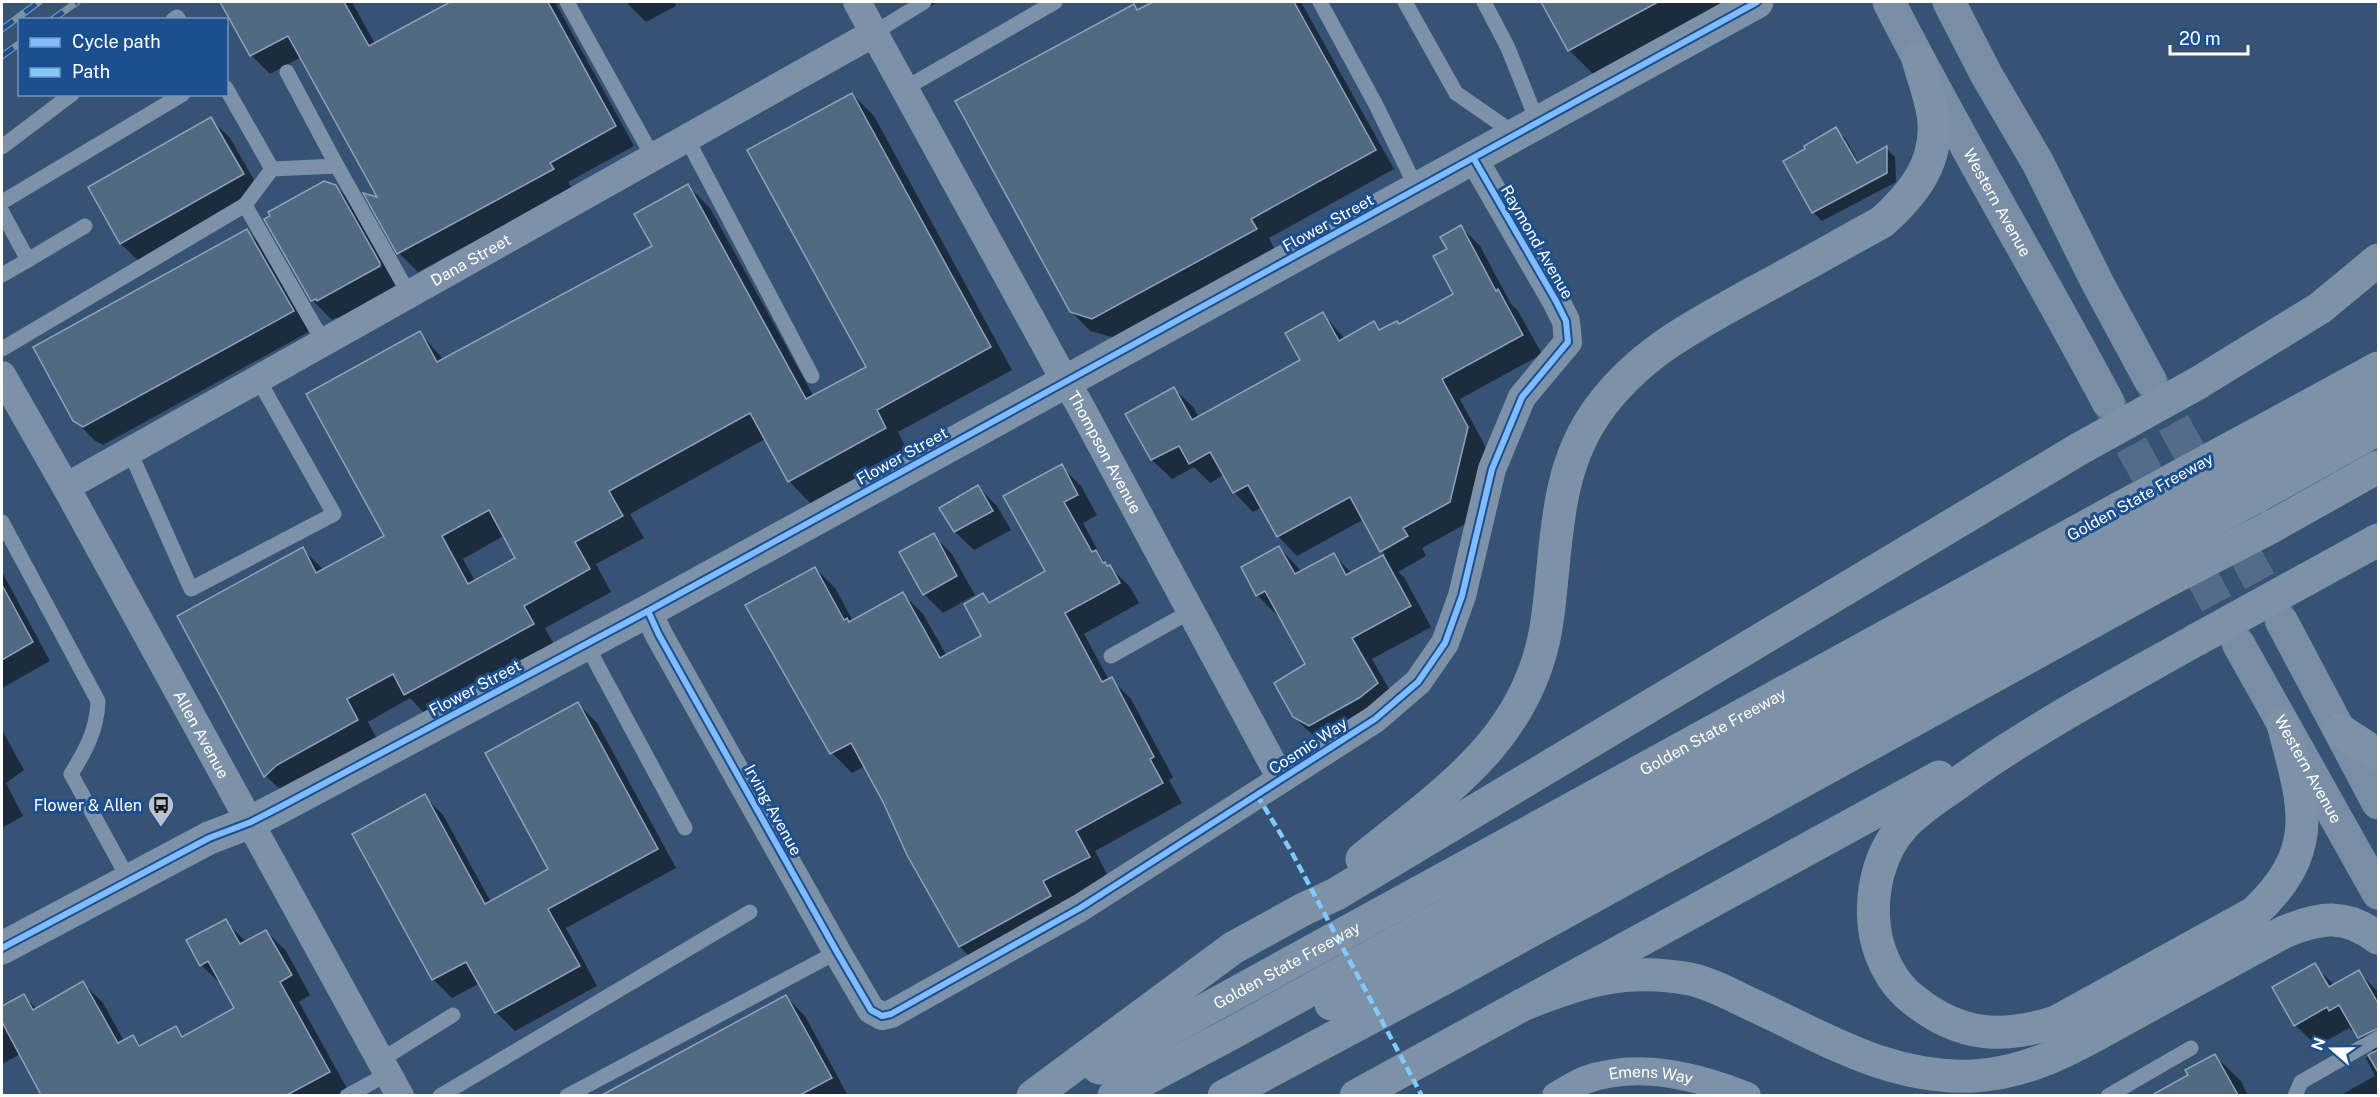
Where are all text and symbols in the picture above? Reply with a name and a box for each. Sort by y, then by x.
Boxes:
legend [18,18,228,96]
scale bar [2170,18,2248,56]
text: 20 m [2179,28,2221,49]
text: Cycle path [72,31,161,52]
text: Path [72,61,110,82]
street label: Western Avenue [1960,145,2036,260]
street label: Raymond Avenue [1497,182,1577,302]
street label: Flower Street [1279,190,1377,256]
street label: Dana Street [427,230,514,290]
street label: Thompson Avenue [1064,387,1146,517]
street label: Flower Street [853,423,951,489]
street label: Golden State Freeway [2064,449,2217,545]
street label: Flower Street [426,656,524,720]
street label: Golden State Freeway [1636,683,1790,779]
street label: Allen Avenue [170,687,233,782]
street label: Western Avenue [2271,711,2346,826]
street label: Cosmic Way [1265,713,1351,778]
street label: Irving Avenue [740,761,806,859]
bus stop icon: Flower & Allen [146,790,176,828]
place label: Flower & Allen [34,796,142,815]
street label: Golden State Freeway [1210,917,1364,1013]
north arrow [2302,1019,2362,1079]
text: N [2307,1035,2329,1053]
street label: Emens Way [1607,1062,1695,1088]

